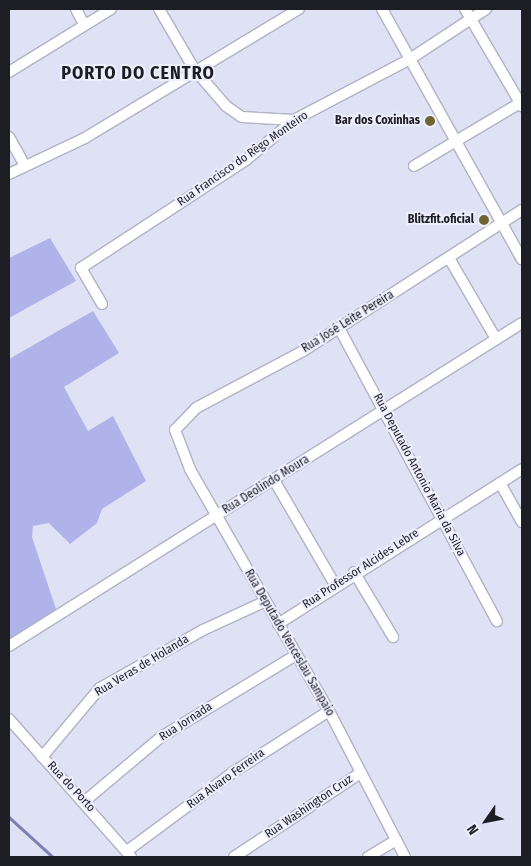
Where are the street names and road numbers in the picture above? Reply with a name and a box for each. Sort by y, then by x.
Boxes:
street label: Rua Francisco do Rêgo Monteiro [175,108,311,210]
street label: Rua José Leite Pereira [299,288,397,356]
street label: Rua Deputado Antonio Maria da Silva [370,391,468,559]
street label: Rua Deolindo Moura [220,452,312,518]
street label: Rua Professor Alcides Lebre [300,526,422,612]
street label: Rua Deputado Venceslau Sampaio [241,567,337,719]
street label: Rua Veras de Holanda [92,632,192,700]
street label: Rua Jornada [157,700,215,744]
street label: Rua Alvaro Ferreira [184,746,268,812]
street label: Rua do Porto [44,759,98,815]
street label: Rua Washington Cruz [262,772,356,842]

